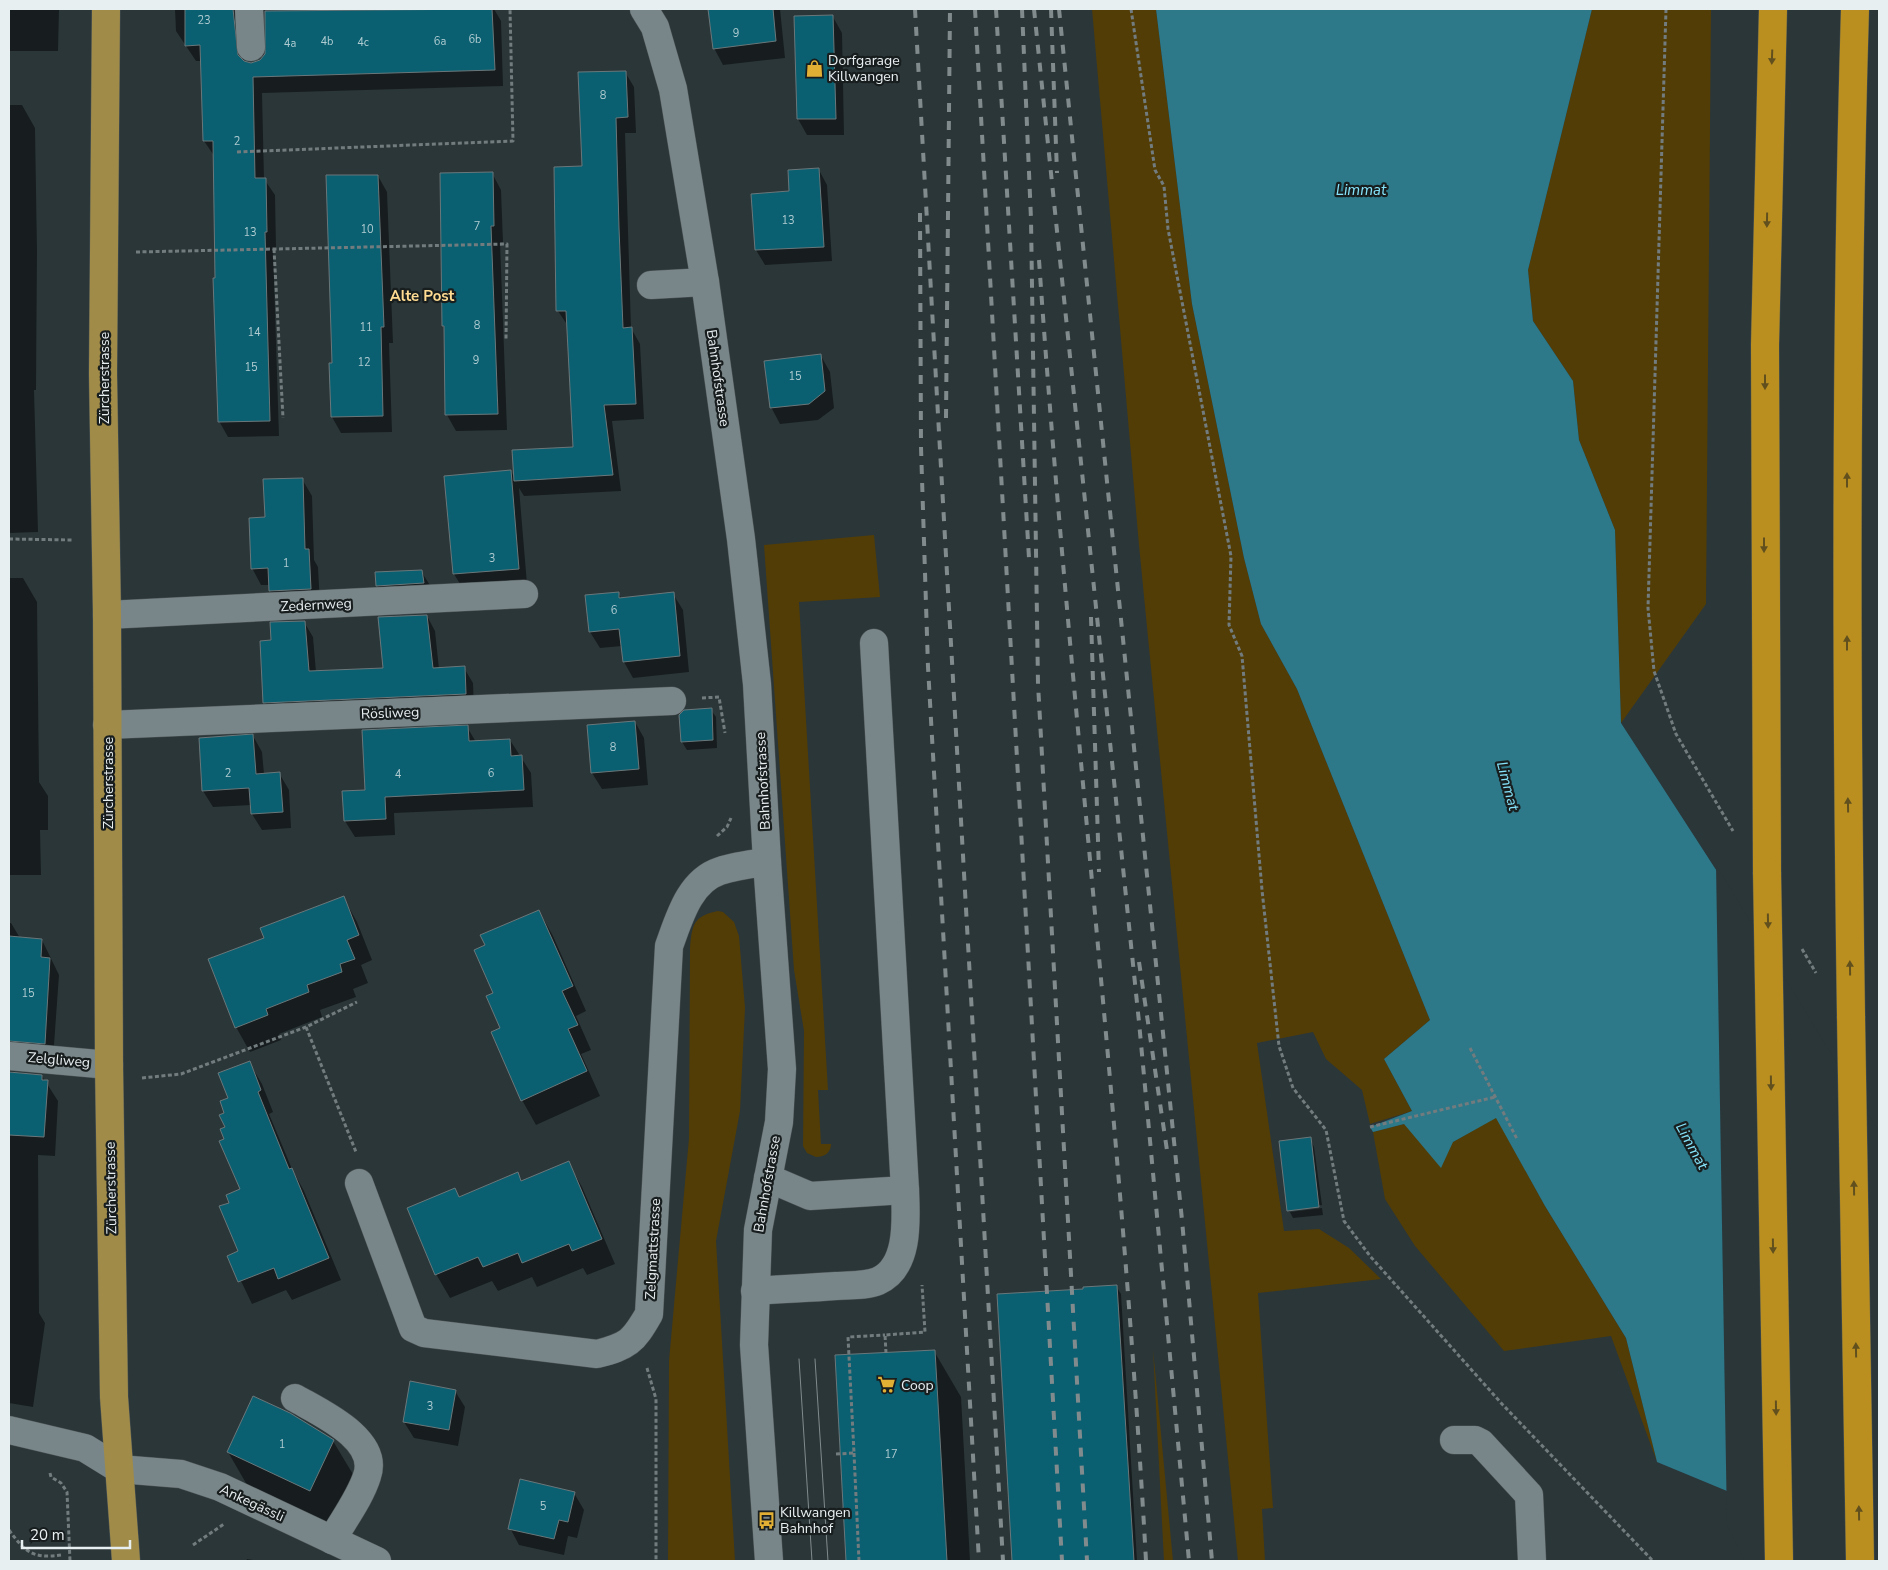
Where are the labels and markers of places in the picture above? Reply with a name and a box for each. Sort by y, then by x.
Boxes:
place label: Dorfgarage Killwangen [828,51,900,86]
shop icon: Dorfgarage Killwangen [804,58,824,78]
supermarket icon: Coop [877,1375,897,1395]
place label: Coop [901,1376,934,1395]
place label: Killwangen Bahnhof [780,1503,851,1538]
bus stop icon: Killwangen Bahnhof [756,1510,776,1530]

